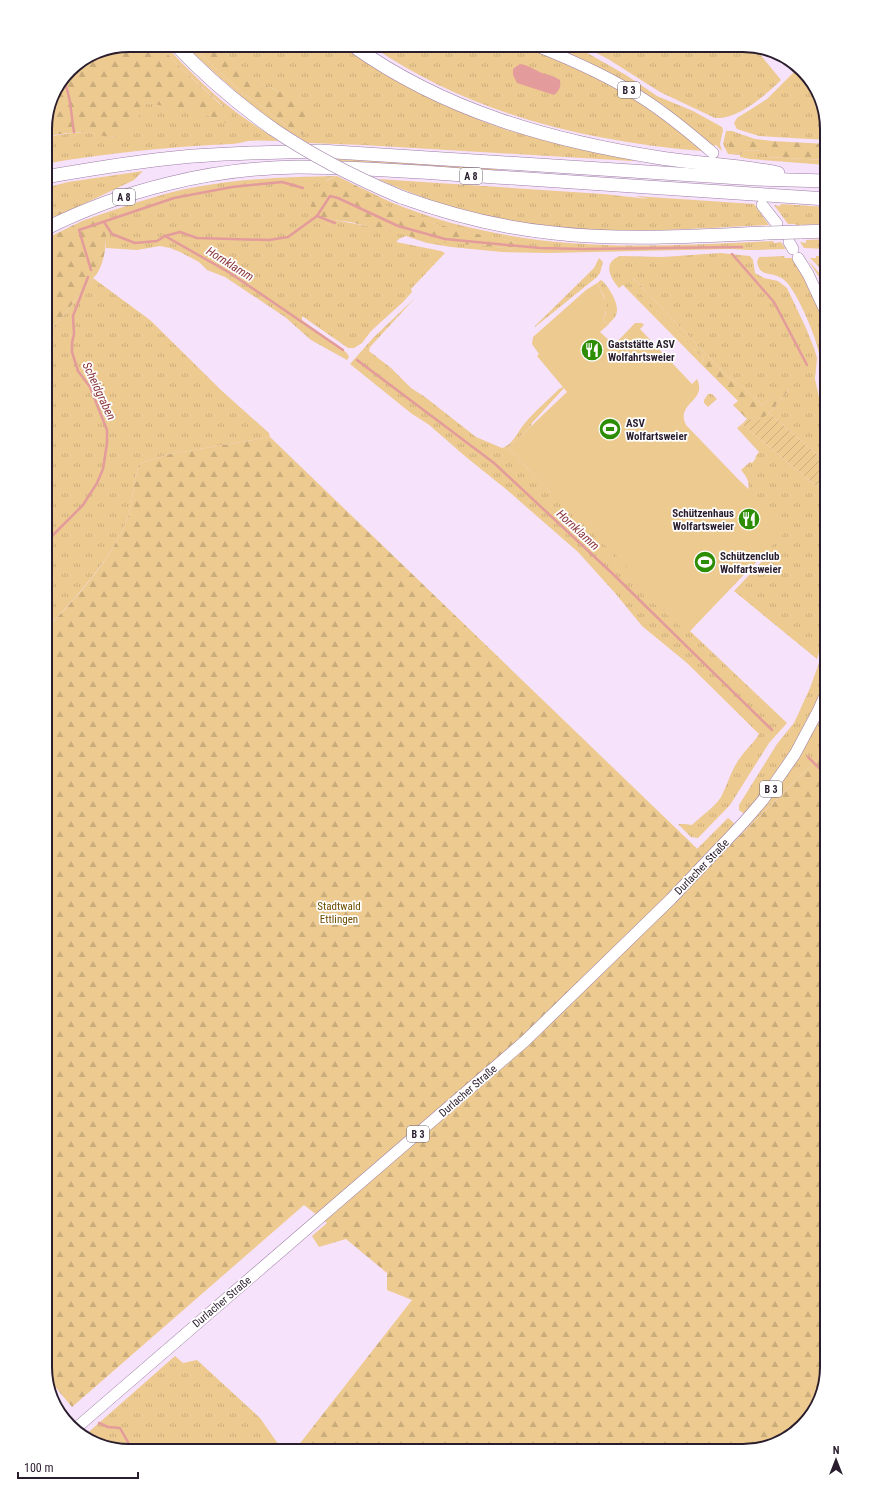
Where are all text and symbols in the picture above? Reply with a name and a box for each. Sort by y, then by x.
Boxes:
road number: B 3 [618,82,640,98]
road number: A 8 [460,168,482,184]
road number: A 8 [113,189,135,205]
water label: Hornklamm [204,244,256,284]
restaurant icon: Gaststätte ASV Wolfahrtsweier [579,337,605,363]
place label: Gaststätte ASV Wolfahrtsweier [608,338,676,364]
water label: Scheidgraben [79,360,119,423]
sports icon: ASV Wolfartsweier [597,416,623,442]
place label: ASV Wolfartsweier [626,417,688,443]
restaurant icon: Schützenhaus Wolfartsweier [736,506,762,532]
water label: Hornklamm [554,507,602,553]
place label: Schützenhaus Wolfartsweier [672,507,734,533]
sports icon: Schützenclub Wolfartsweier [692,549,718,575]
place label: Schützenclub Wolfartsweier [720,550,782,576]
road number: B 3 [760,781,782,797]
street label: Durlacher Straße [672,836,732,898]
park label: Stadtwald Ettlingen [317,900,361,926]
street label: Durlacher Straße [436,1062,500,1120]
road number: B 3 [407,1126,429,1142]
street label: Durlacher Straße [190,1274,254,1330]
north arrow [816,1440,856,1480]
text: N [833,1444,840,1457]
scale bar [18,1454,138,1480]
text: 100 m [24,1461,54,1475]

